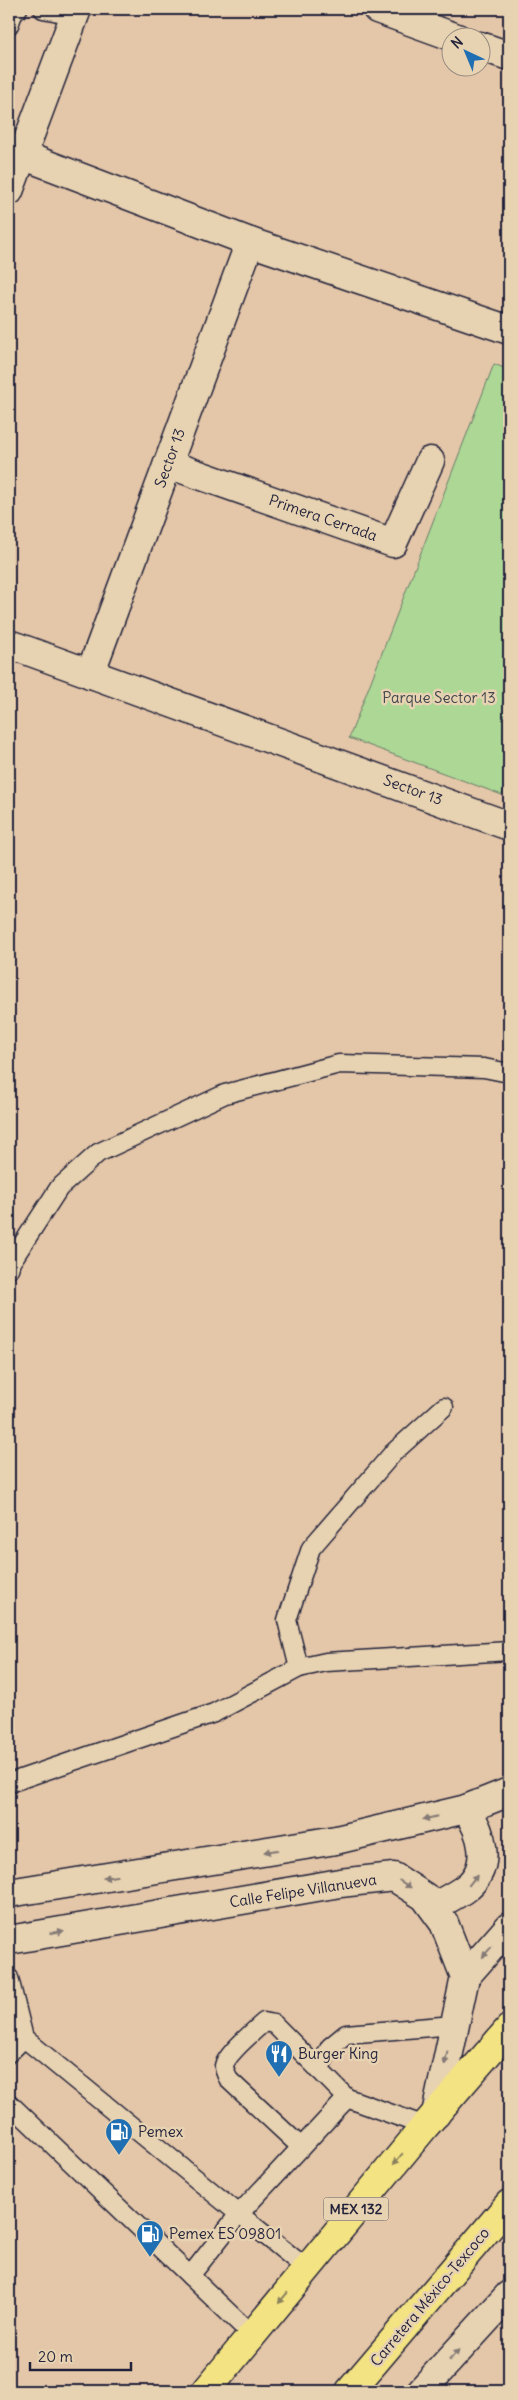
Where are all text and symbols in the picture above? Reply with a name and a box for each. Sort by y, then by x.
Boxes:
north arrow [440,28,490,78]
text: N [447,33,467,52]
street label: Sector 13 [150,426,189,490]
street label: Primera Cerrada [266,490,380,545]
park label: Parque Sector 13 [382,688,496,707]
street label: Sector 13 [381,770,445,809]
one-way arrow [422,1814,437,1822]
one-way arrow [262,1847,278,1855]
street label: Calle Felipe Villanueva [228,1869,378,1912]
one-way arrow [102,1873,118,1881]
one-way arrow [467,1873,478,1886]
one-way arrow [399,1880,412,1889]
one-way arrow [49,1927,65,1935]
one-way arrow [482,1945,493,1958]
restaurant icon: Burger King [264,2039,294,2078]
place label: Burger King [298,2044,378,2063]
one-way arrow [442,2051,450,2067]
fuel station icon: Pemex [104,2117,134,2156]
place label: Pemex [138,2122,184,2141]
one-way arrow [392,2152,403,2165]
road number: MEX 132 [324,2198,388,2220]
fuel station icon: Pemex ES 09801 [135,2219,165,2258]
street label: Carretera México-Texcoco [366,2223,493,2370]
place label: Pemex ES 09801 [169,2224,281,2243]
one-way arrow [278,2291,289,2304]
scale bar [30,2340,131,2372]
text: 20 m [38,2347,73,2366]
one-way arrow [448,2350,460,2362]

